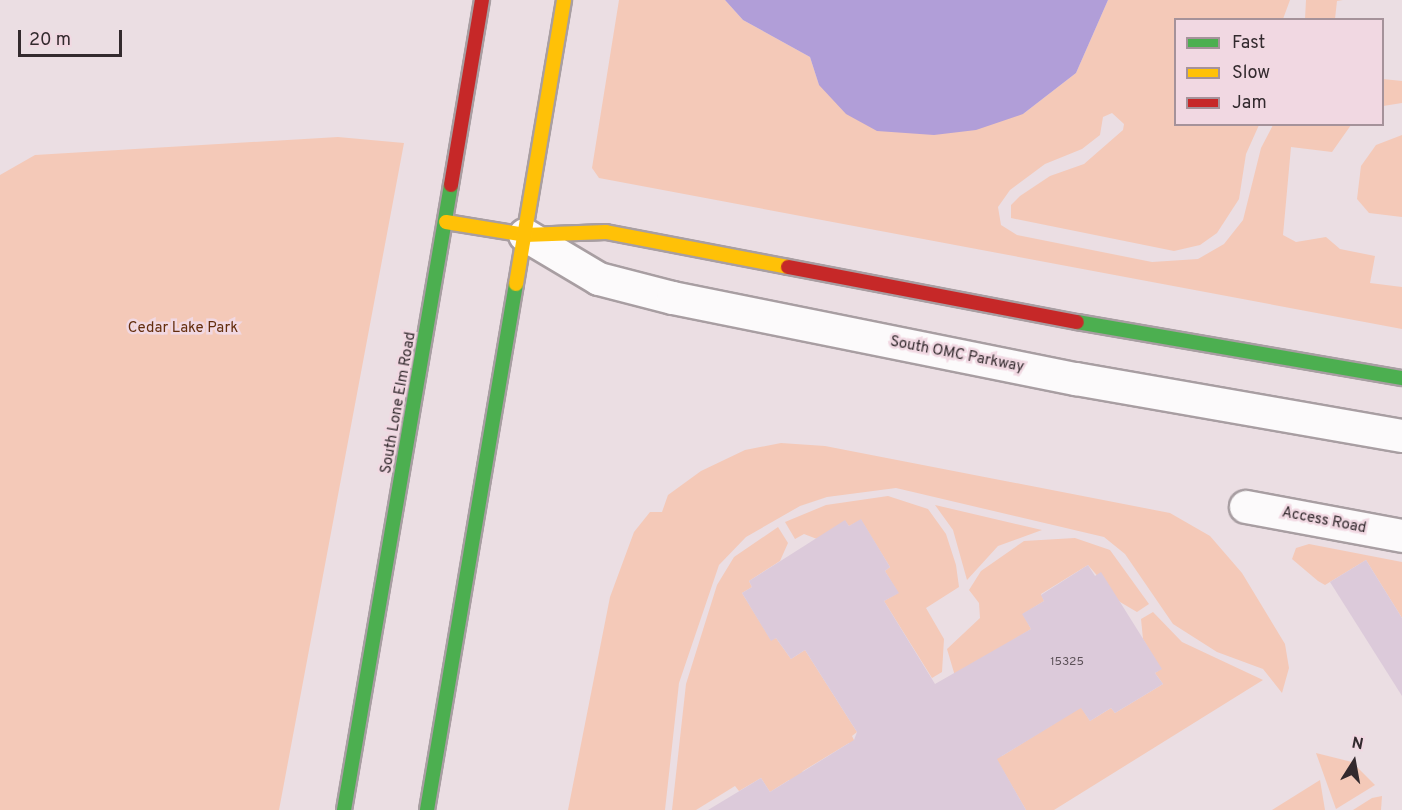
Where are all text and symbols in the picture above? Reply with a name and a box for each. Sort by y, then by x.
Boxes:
scale bar [21,18,124,56]
legend [1174,18,1384,126]
text: 20 m [29,29,71,52]
text: Fast [1232,32,1265,55]
text: Slow [1232,62,1270,85]
text: Jam [1232,92,1267,115]
park label: Cedar Lake Park [128,320,238,338]
street label: South Lone Elm Road [378,331,420,475]
street label: South OMC Parkway [888,333,1026,377]
street label: Access Road [1280,504,1368,538]
house number: 15325 [1050,656,1084,670]
north arrow [1324,732,1384,792]
text: N [1350,733,1365,755]

